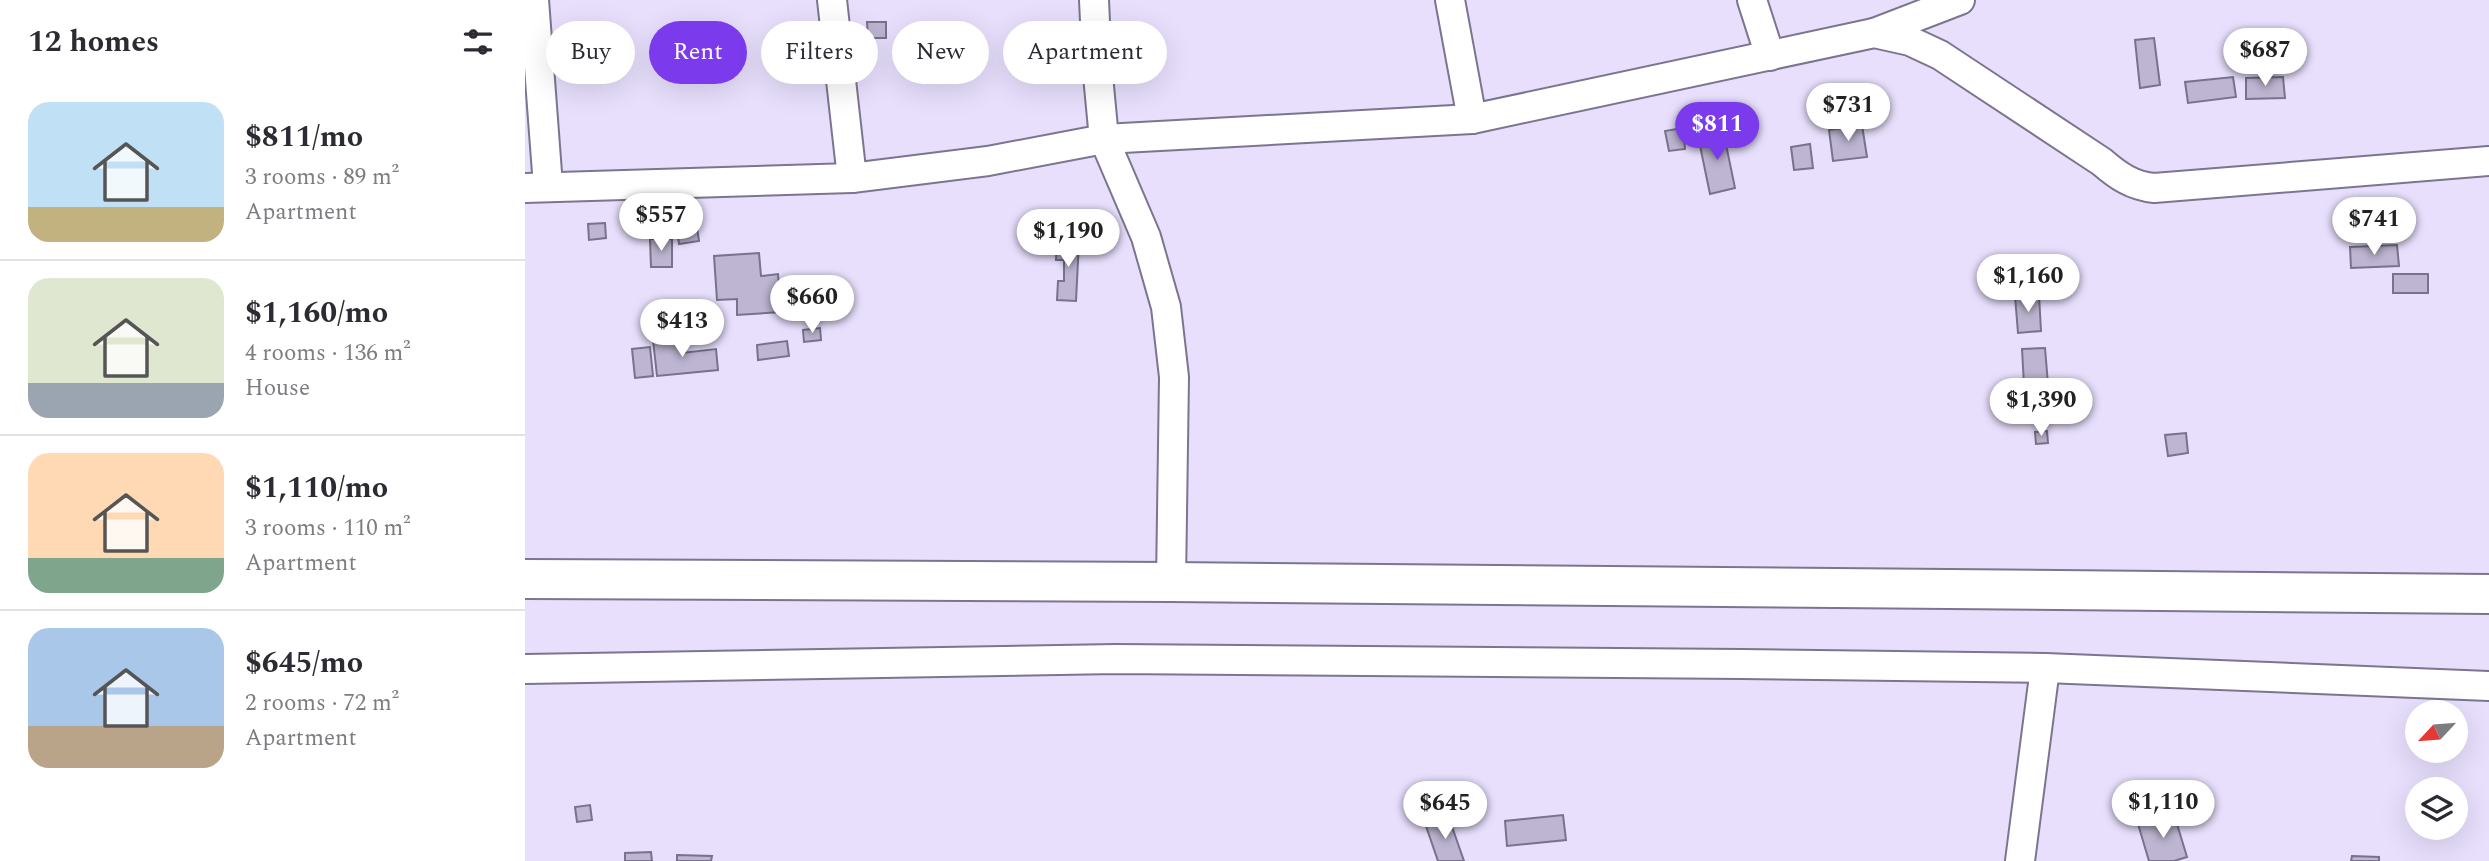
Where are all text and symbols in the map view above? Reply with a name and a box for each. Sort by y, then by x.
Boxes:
text: 12 homes [28,19,159,65]
chip: Buy [546,21,635,84]
chip: Rent [649,21,747,84]
chip: Filters [761,21,878,84]
chip: New [892,21,989,84]
chip: Apartment [1003,21,1167,84]
icon: filters [459,23,497,61]
pin: $687 [2224,28,2306,88]
text: $687 [2239,33,2291,68]
pin: $731 [1807,83,1889,143]
text: $731 [1822,88,1874,123]
pin: $811 [1676,102,1758,162]
text: $811 [1691,107,1743,142]
text: $811/mo [245,114,363,160]
icon: home [84,130,168,214]
text: 3 rooms · 89 m² [245,160,399,195]
pin: $557 [620,194,702,253]
text: Apartment [245,195,357,230]
text: $557 [635,198,687,233]
pin: $741 [2333,198,2415,257]
text: $741 [2348,202,2400,237]
pin: $1,190 [1011,210,1125,269]
text: $1,190 [1033,214,1103,249]
pin: $1,160 [1971,254,2085,314]
text: $1,160 [1993,259,2063,294]
pin: $660 [771,276,853,335]
text: $660 [786,280,838,315]
text: $1,160/mo [245,290,388,336]
pin: $413 [641,300,723,359]
text: $413 [656,304,708,339]
icon: home [84,306,168,390]
text: 4 rooms · 136 m² [245,336,411,371]
text: House [245,371,310,406]
pin: $1,390 [1984,378,2098,438]
text: $1,390 [2006,383,2076,418]
text: $1,110/mo [245,465,388,511]
icon: home [84,481,168,565]
text: 3 rooms · 110 m² [245,511,411,546]
text: Apartment [245,546,357,581]
text: $645/mo [245,640,363,686]
icon: home [84,656,168,740]
text: 2 rooms · 72 m² [245,686,399,721]
north arrow [2405,700,2467,763]
map controls [2405,700,2468,840]
text: Apartment [245,721,357,756]
button: layers [2405,777,2468,840]
pin: $1,110 [2106,780,2220,840]
pin: $645 [1404,782,1486,841]
text: $1,110 [2128,785,2198,820]
text: $645 [1419,786,1471,821]

